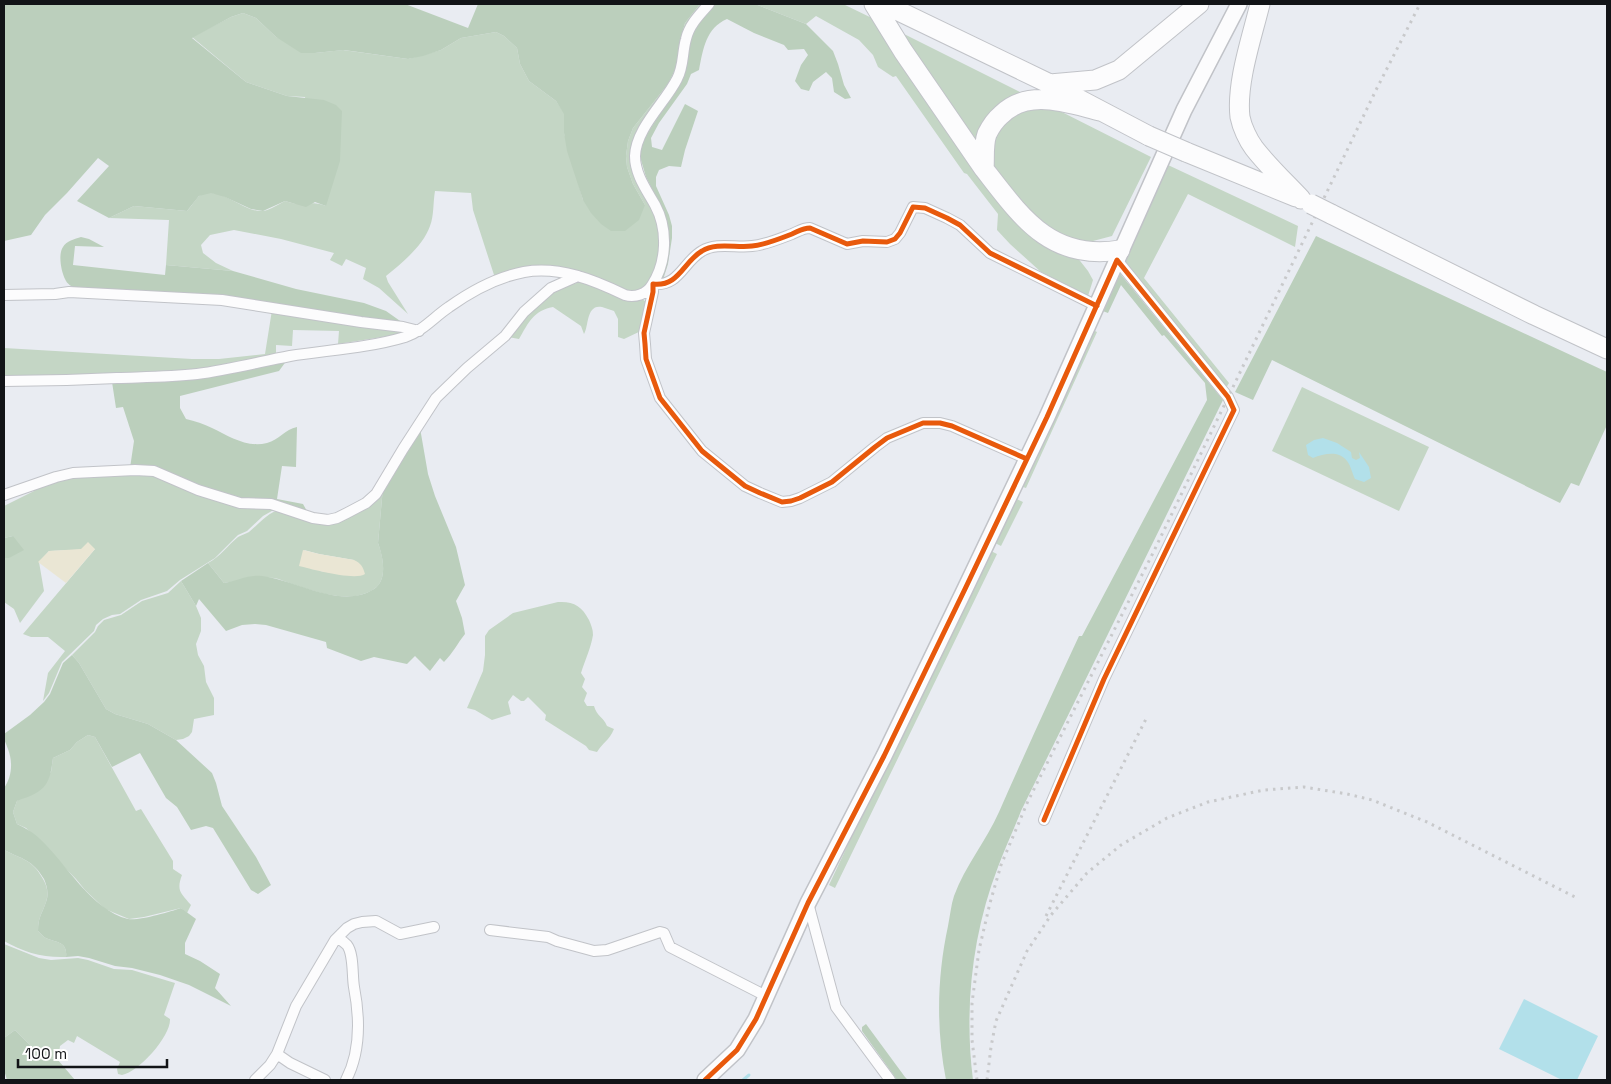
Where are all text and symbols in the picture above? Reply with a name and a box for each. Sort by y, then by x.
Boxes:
scale bar [18,1036,166,1068]
text: 100 m [25,1044,67,1063]

